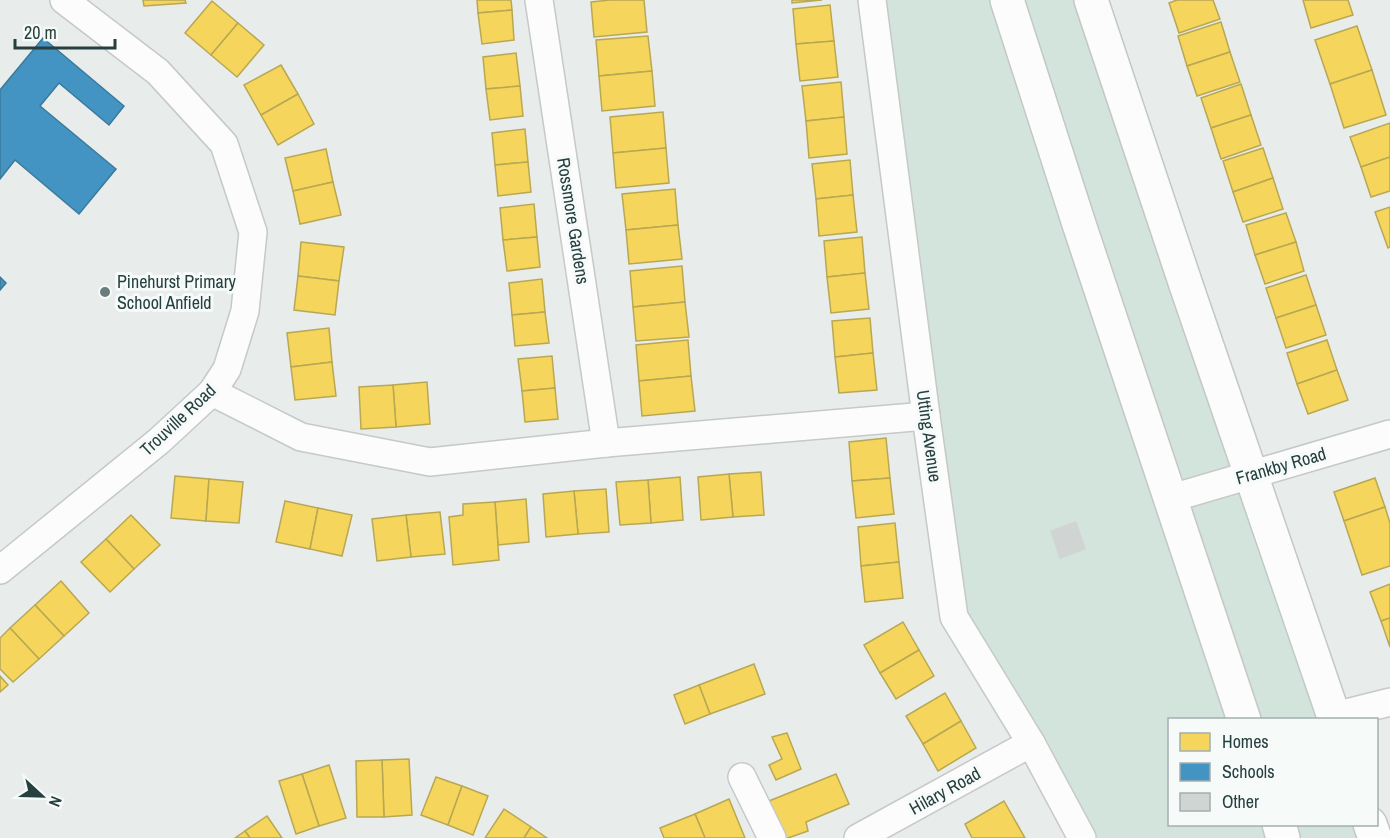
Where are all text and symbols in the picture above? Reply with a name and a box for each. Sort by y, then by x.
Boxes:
scale bar [15,12,116,50]
text: 20 m [24,20,57,45]
street label: Rossmore Gardens [551,156,596,286]
place label: Pinehurst Primary School Anfield [117,269,237,315]
marker: Pinehurst Primary School Anfield [98,285,112,299]
street label: Trouville Road [134,378,221,461]
street label: Utting Avenue [911,388,948,483]
street label: Frankby Road [1233,441,1329,490]
legend [1168,718,1378,826]
text: Homes [1222,729,1269,754]
text: Schools [1222,759,1275,784]
street label: Hilary Road [905,761,985,820]
north arrow [12,766,72,826]
text: Other [1222,789,1259,814]
text: N [44,793,68,810]

